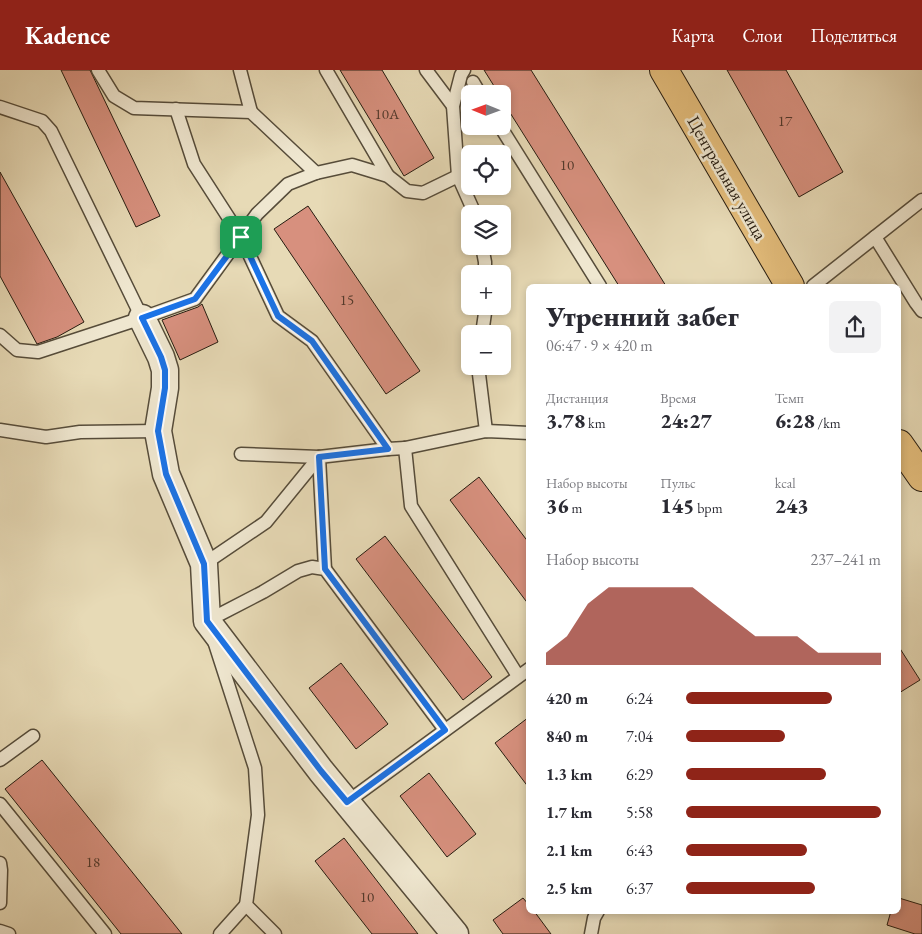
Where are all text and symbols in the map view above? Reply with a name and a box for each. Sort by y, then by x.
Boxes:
text: Kadence [25,20,110,51]
text: Карта [672,24,715,47]
text: Слои [743,24,782,47]
text: Поделиться [810,24,897,47]
north arrow [461,85,511,135]
map controls [461,85,511,375]
house number: 10А [375,104,400,123]
street label: Центральная улица [683,111,773,245]
house number: 17 [778,111,793,130]
button: locate [461,145,511,195]
house number: 10 [560,155,574,174]
button: layers [461,205,511,255]
pin [220,216,262,258]
icon: arrive [227,223,255,251]
button: + [461,265,511,315]
house number: 15 [340,290,354,309]
text: Утренний забег [546,298,739,334]
button: share [829,301,881,353]
button: − [461,325,511,375]
text: 06:47 · 9 × 420 m [546,335,653,356]
text: Дистанция [546,389,608,407]
text: Время [660,389,696,407]
text: Темп [775,389,804,407]
text: 3.78 [546,407,585,434]
text: 24:27 [660,407,712,434]
text: 6:28 [775,407,815,434]
text: km [585,414,606,432]
text: /km [815,414,841,432]
text: Набор высоты [546,474,627,492]
text: Пульс [660,474,696,492]
text: kcal [775,474,796,492]
text: 36 [546,492,569,519]
text: 145 [660,492,694,519]
text: 243 [775,492,809,519]
text: m [569,499,582,517]
text: bpm [694,499,723,517]
text: Набор высоты [546,549,639,570]
text: 237–241 m [810,549,881,570]
text: 420 m [546,688,588,709]
text: 6:24 [626,688,653,709]
text: 840 m [546,726,588,747]
text: 7:04 [626,726,653,747]
text: 1.3 km [546,764,592,785]
text: 6:29 [626,764,653,785]
text: 1.7 km [546,802,592,823]
text: 5:58 [626,802,653,823]
text: 2.1 km [546,840,592,861]
text: 6:43 [626,840,653,861]
house number: 18 [86,852,100,871]
text: 2.5 km [546,878,592,899]
text: 6:37 [626,878,653,899]
house number: 10 [360,887,374,906]

